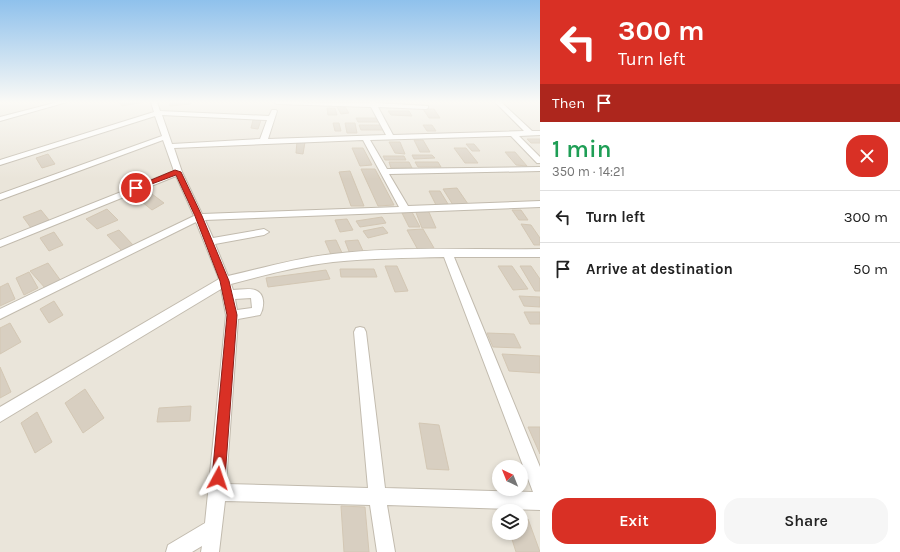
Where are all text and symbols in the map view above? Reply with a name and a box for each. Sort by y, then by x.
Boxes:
text: 300 m [618,14,705,47]
icon: left [552,16,604,68]
text: Turn left [618,48,686,70]
icon: arrive [593,92,615,114]
text: Then [552,94,585,112]
text: 1 min [552,135,612,163]
button: close [846,135,888,177]
text: 350 m · 14:21 [552,164,625,179]
pin [119,171,153,205]
icon: arrive [125,177,147,199]
icon: left [552,206,574,228]
text: Turn left [586,208,645,226]
text: 300 m [844,208,888,226]
icon: arrive [552,258,574,280]
text: Arrive at destination [586,260,733,278]
text: 50 m [853,260,888,278]
position arrow [197,457,239,499]
north arrow [492,460,528,496]
map controls [492,460,528,540]
button: Exit [552,498,716,544]
button: Share [724,498,888,544]
button: layers [492,504,528,540]

